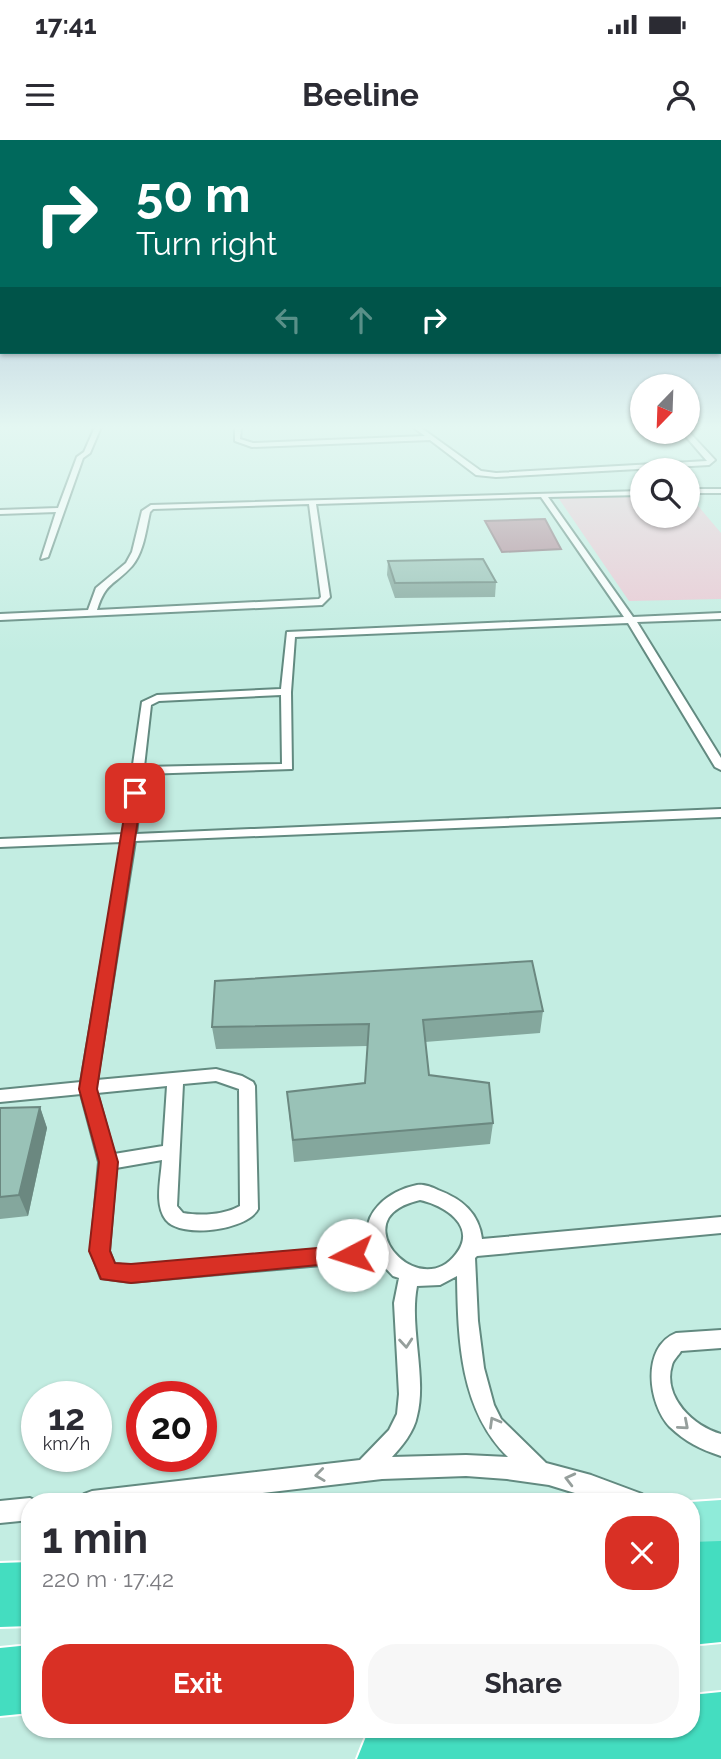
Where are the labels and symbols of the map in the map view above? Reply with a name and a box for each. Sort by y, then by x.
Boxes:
north arrow [630,374,700,444]
pin [105,763,165,823]
position arrow [315,1218,389,1292]
one-way arrow [398,1338,413,1349]
speed limit sign: 20 [126,1381,217,1472]
one-way arrow [489,1417,502,1430]
one-way arrow [676,1417,689,1429]
one-way arrow [314,1467,325,1482]
one-way arrow [564,1473,576,1487]

